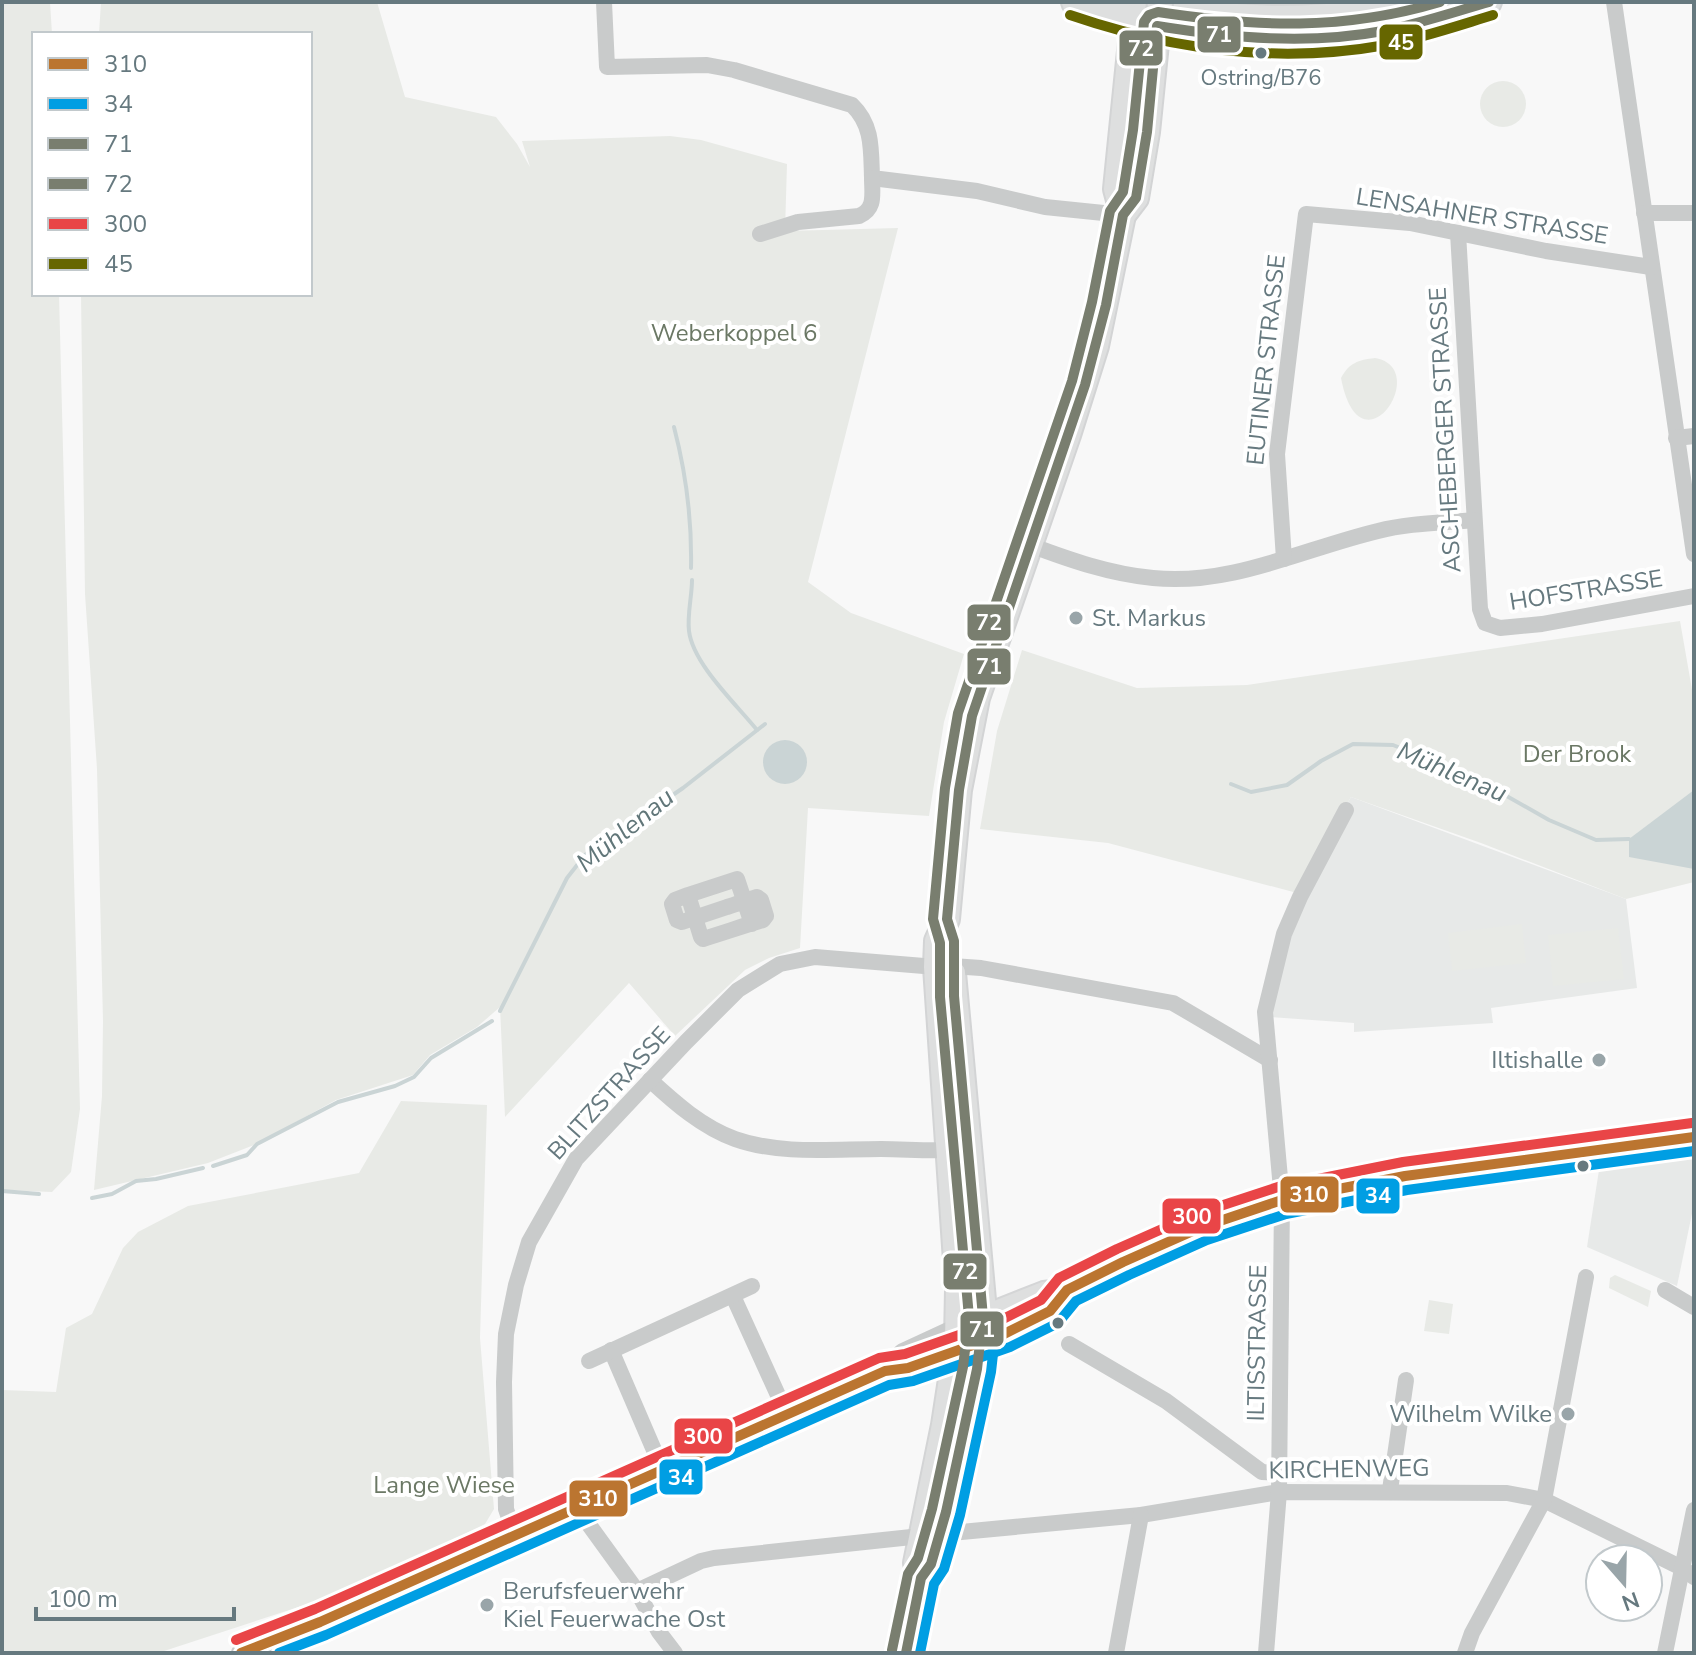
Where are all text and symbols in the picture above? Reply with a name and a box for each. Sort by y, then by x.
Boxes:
line badge: 71 [1196,15,1242,54]
text: 71 [1206,20,1232,50]
line badge: 45 [1378,23,1424,61]
text: 45 [1388,28,1414,58]
line badge: 72 [1118,29,1164,67]
legend [32,32,312,296]
text: 72 [1128,34,1154,64]
marker: Ostring/B76 [1253,45,1269,61]
text: 310 [104,48,147,80]
place label: Ostring/B76 [1201,63,1321,93]
text: 34 [104,88,133,120]
text: 71 [104,128,133,160]
text: 72 [104,168,133,200]
street label: LENSAHNER STRASSE [1354,180,1610,252]
text: 300 [104,208,147,240]
text: 45 [104,248,133,280]
street label: EUTINER STRASSE [1239,253,1293,467]
street label: ASCHEBERGER STRASSE [1422,286,1468,574]
park label: Weberkoppel 6 [651,317,817,349]
street label: HOFSTRASSE [1507,562,1665,618]
place label: St. Markus [1092,602,1206,634]
line badge: 72 [966,603,1012,642]
text: 72 [976,608,1002,638]
marker: St. Markus [1067,609,1085,627]
line badge: 71 [966,647,1012,686]
text: 71 [976,652,1002,682]
water label: Mühlenau [1392,733,1512,811]
park label: Der Brook [1523,738,1632,770]
water label: Mühlenau [569,780,681,880]
street label: BLITZSTRASSE [540,1019,678,1167]
place label: Iltishalle [1491,1044,1583,1076]
marker: Iltishalle [1590,1051,1608,1069]
unlabelled marker [1575,1158,1591,1174]
line badge: 310 [1279,1175,1340,1214]
line badge: 34 [1355,1177,1401,1215]
text: 310 [1289,1180,1329,1210]
text: 34 [1365,1181,1391,1211]
line badge: 300 [1161,1197,1222,1235]
text: 300 [1172,1202,1212,1232]
line badge: 72 [942,1252,988,1291]
text: 72 [952,1257,978,1287]
street label: ILTISSTRASSE [1240,1264,1274,1422]
line badge: 71 [959,1310,1005,1348]
text: 71 [969,1315,995,1345]
unlabelled marker [1050,1315,1066,1331]
place label: Wilhelm Wilke [1389,1398,1552,1430]
marker: Wilhelm Wilke [1559,1405,1577,1423]
line badge: 300 [673,1417,734,1455]
text: 300 [683,1422,723,1452]
street label: KIRCHENWEG [1268,1452,1430,1486]
line badge: 34 [658,1458,704,1496]
text: 34 [668,1463,694,1493]
park label: Lange Wiese [373,1469,515,1501]
line badge: 310 [568,1479,629,1518]
text: 310 [578,1484,618,1514]
north arrow [1584,1543,1664,1623]
scale bar [36,1571,234,1621]
place label: Berufsfeuerwehr Kiel Feuerwache Ost [503,1575,726,1635]
text: 100 m [48,1583,118,1615]
text: N [1618,1584,1643,1618]
marker: Berufsfeuerwehr Kiel Feuerwache Ost [478,1596,496,1614]

